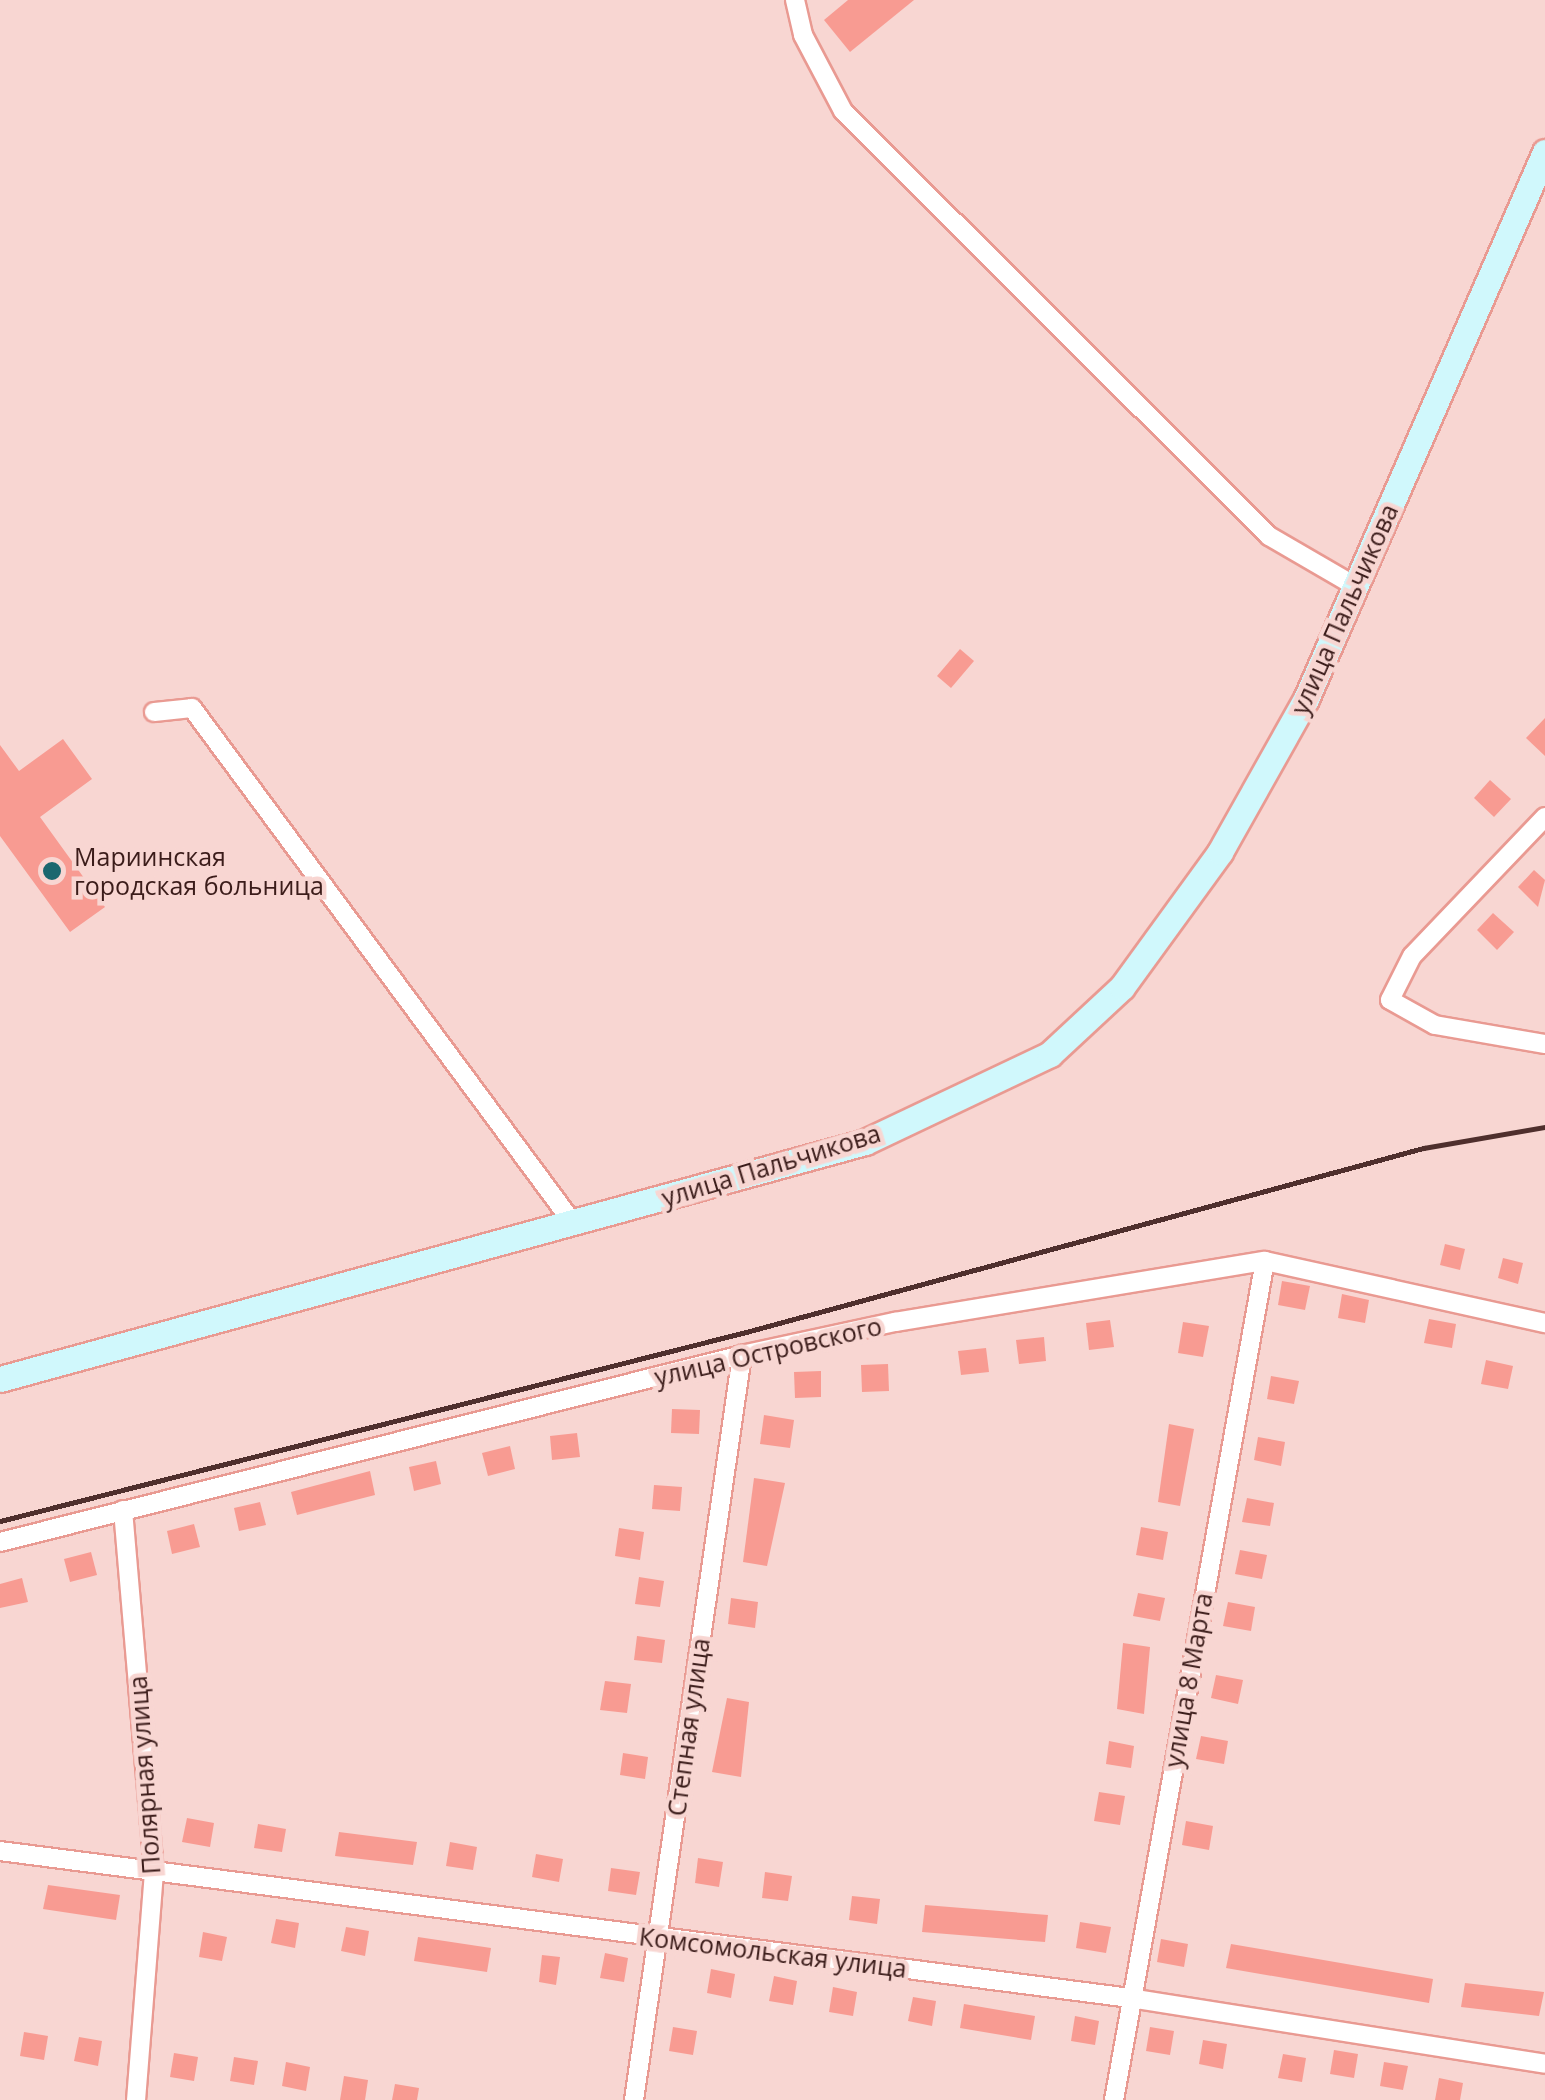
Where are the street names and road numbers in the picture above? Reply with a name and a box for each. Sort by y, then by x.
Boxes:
street label: улица Пальчикова [1284,499,1404,719]
street label: улица Пальчикова [658,1117,884,1213]
street label: улица Островского [651,1310,885,1392]
street label: улица 8 Марта [1158,1590,1218,1770]
street label: Степная улица [661,1636,715,1818]
street label: Полярная улица [122,1675,166,1875]
street label: Комсомольская улица [637,1921,909,1983]

